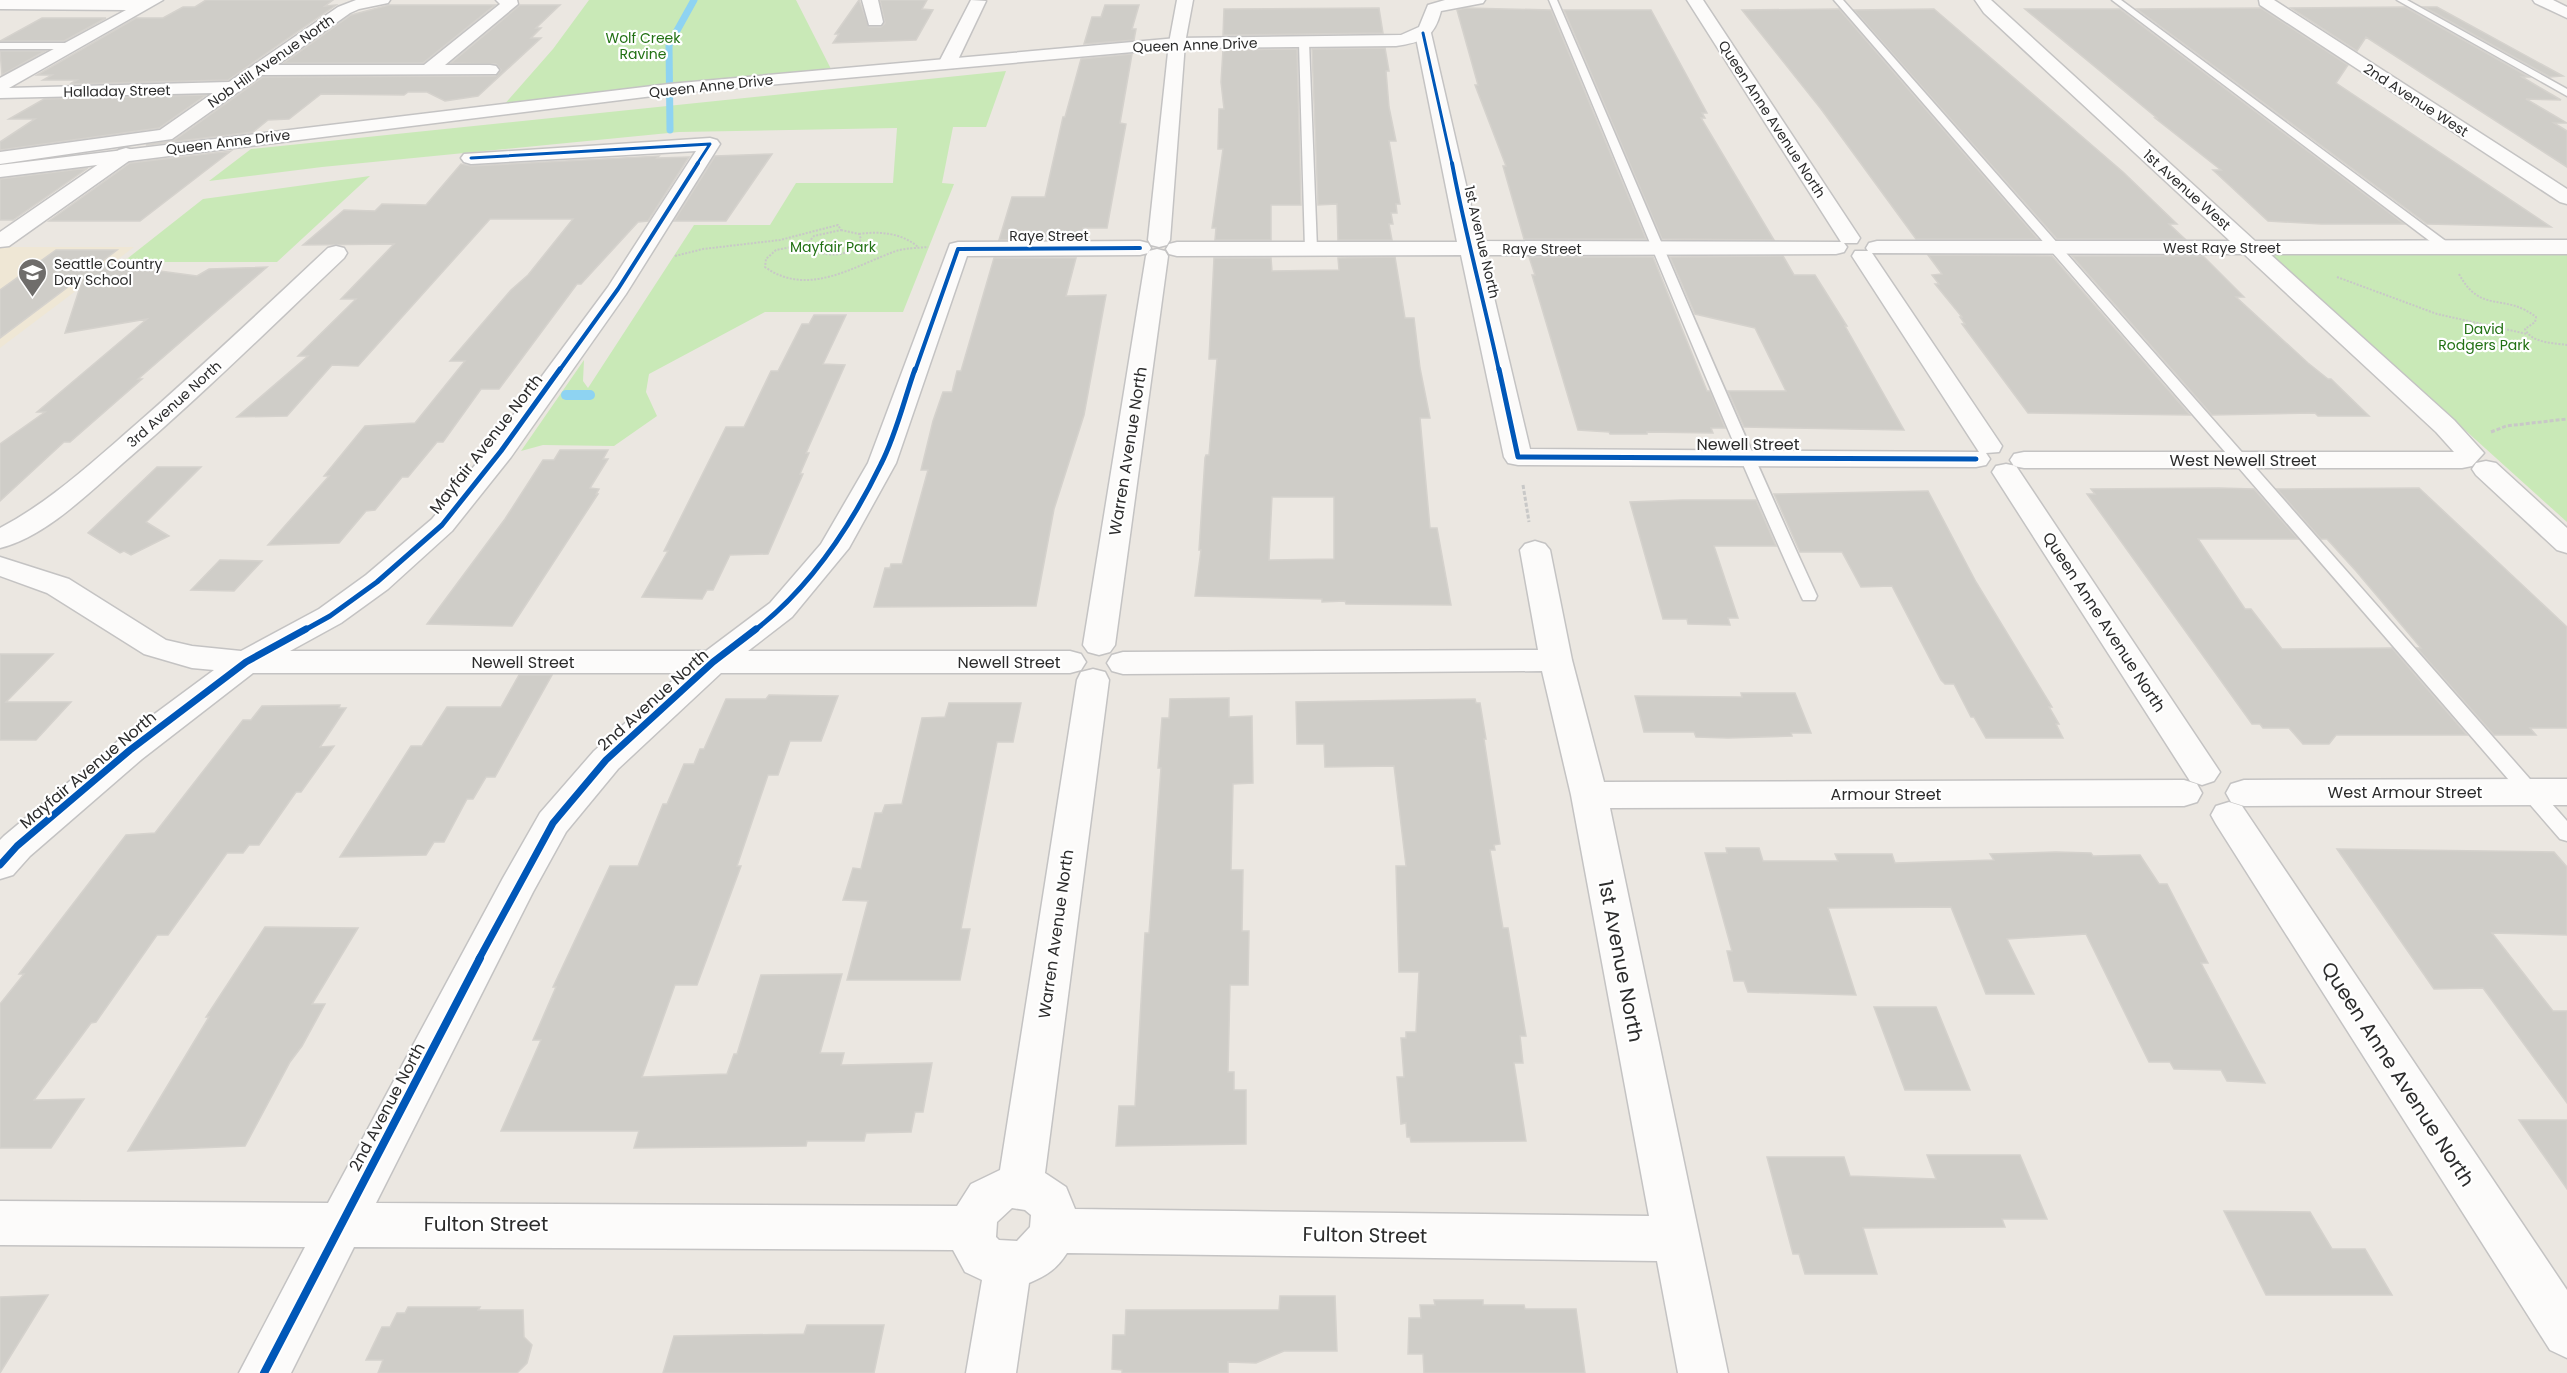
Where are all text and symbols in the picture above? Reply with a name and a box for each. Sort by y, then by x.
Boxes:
street label: Nob Hill Avenue North [204,10,338,112]
park label: Wolf Creek Ravine [605,28,681,64]
street label: Queen Anne Drive [1132,33,1258,57]
street label: Queen Anne Avenue North [1713,36,1831,202]
street label: 2nd Avenue West [2360,59,2472,141]
street label: Queen Anne Drive [648,69,774,102]
street label: Halladay Street [63,80,171,102]
street label: Queen Anne Drive [165,124,292,160]
street label: 1st Avenue West [2139,145,2235,235]
street label: 1st Avenue North [1459,184,1505,300]
street label: Raye Street [1009,226,1089,246]
park label: Mayfair Park [790,237,877,257]
street label: West Raye Street [2163,238,2281,258]
street label: Raye Street [1502,239,1582,259]
place label: Seattle Country Day School [54,254,162,290]
school or university icon: Seattle Country Day School [17,256,49,298]
park label: David Rodgers Park [2438,319,2530,355]
street label: 3rd Avenue North [122,356,226,452]
street label: Warren Avenue North [1103,365,1153,537]
street label: Mayfair Avenue North [424,369,548,519]
street label: Newell Street [1696,433,1800,456]
street label: West Newell Street [2169,449,2317,472]
street label: Queen Anne Avenue North [2037,527,2171,717]
street label: 2nd Avenue North [592,644,714,756]
street label: Newell Street [471,651,575,674]
street label: Newell Street [957,651,1061,674]
street label: Mayfair Avenue North [15,706,161,834]
street label: West Armour Street [2328,781,2483,804]
street label: Armour Street [1831,783,1942,806]
street label: Warren Avenue North [1033,848,1079,1020]
street label: 1st Avenue North [1592,878,1650,1044]
street label: Queen Anne Avenue North [2315,956,2481,1192]
street label: 2nd Avenue North [343,1039,431,1175]
street label: Fulton Street [424,1210,548,1238]
street label: Fulton Street [1302,1220,1428,1250]

